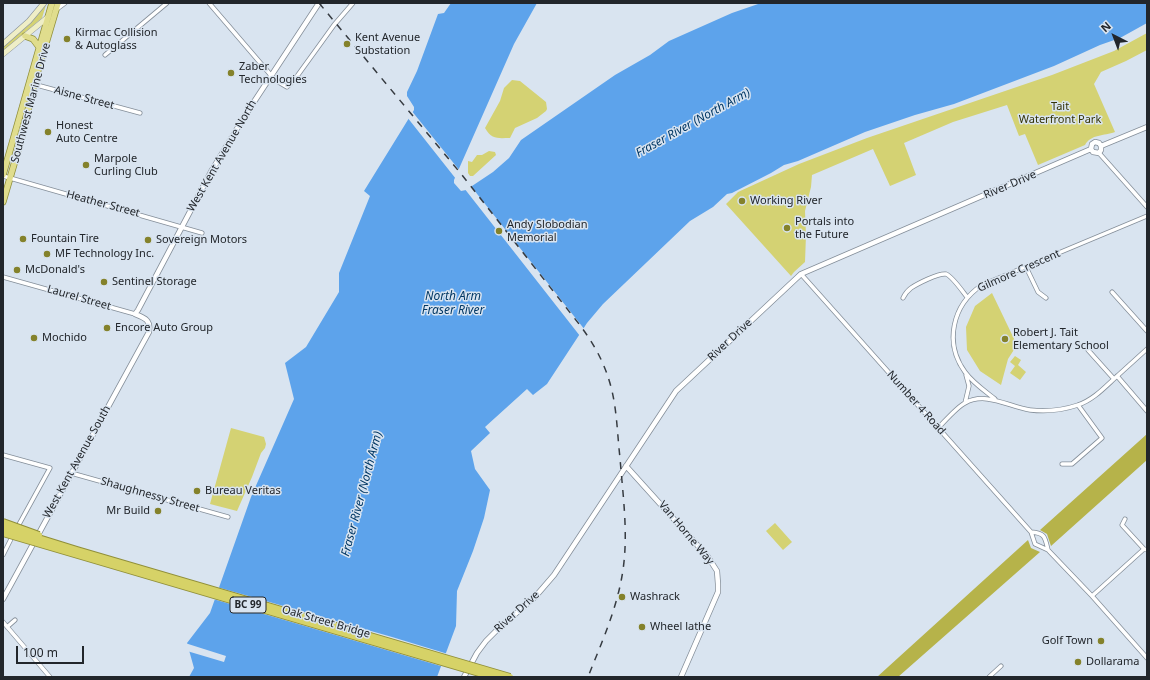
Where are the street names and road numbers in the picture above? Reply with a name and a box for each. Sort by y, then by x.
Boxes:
street label: Southwest Marine Drive [9,41,53,165]
street label: Aisne Street [52,84,116,112]
street label: West Kent Avenue North [185,98,259,214]
street label: River Drive [982,168,1038,202]
street label: Heather Street [65,188,141,220]
street label: Gilmore Crescent [976,247,1062,295]
street label: Laurel Street [46,283,112,313]
street label: River Drive [705,316,755,364]
street label: Number 4 Road [884,368,948,438]
street label: West Kent Avenue South [41,403,113,521]
street label: Shaughnessy Street [99,475,201,515]
street label: Van Horne Way [655,498,717,568]
street label: River Drive [492,588,542,636]
road number: BC 99 [230,597,266,613]
street label: Oak Street Bridge [280,603,372,641]

